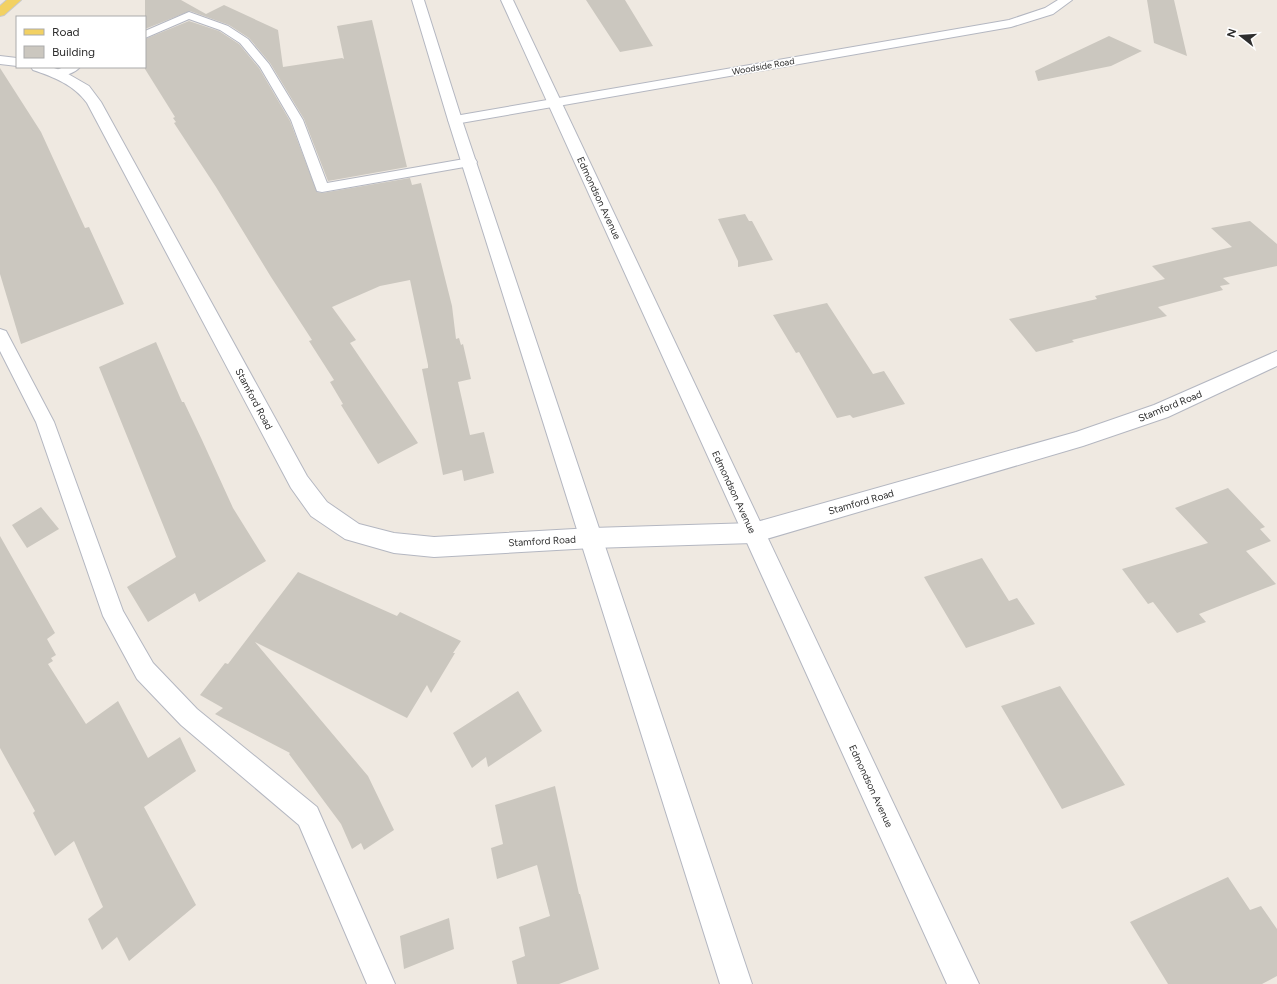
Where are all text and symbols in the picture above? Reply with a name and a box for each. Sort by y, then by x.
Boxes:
legend [16,16,146,68]
north arrow [1221,16,1261,56]
text: Road [52,25,80,39]
text: N [1224,27,1239,39]
text: Building [52,45,95,59]
street label: Woodside Road [731,55,795,77]
street label: Edmondson Avenue [574,155,624,242]
street label: Stamford Road [232,366,276,432]
street label: Stamford Road [1136,387,1204,425]
street label: Edmondson Avenue [709,449,759,536]
street label: Stamford Road [827,486,895,518]
street label: Stamford Road [508,533,576,549]
street label: Edmondson Avenue [846,743,896,830]

